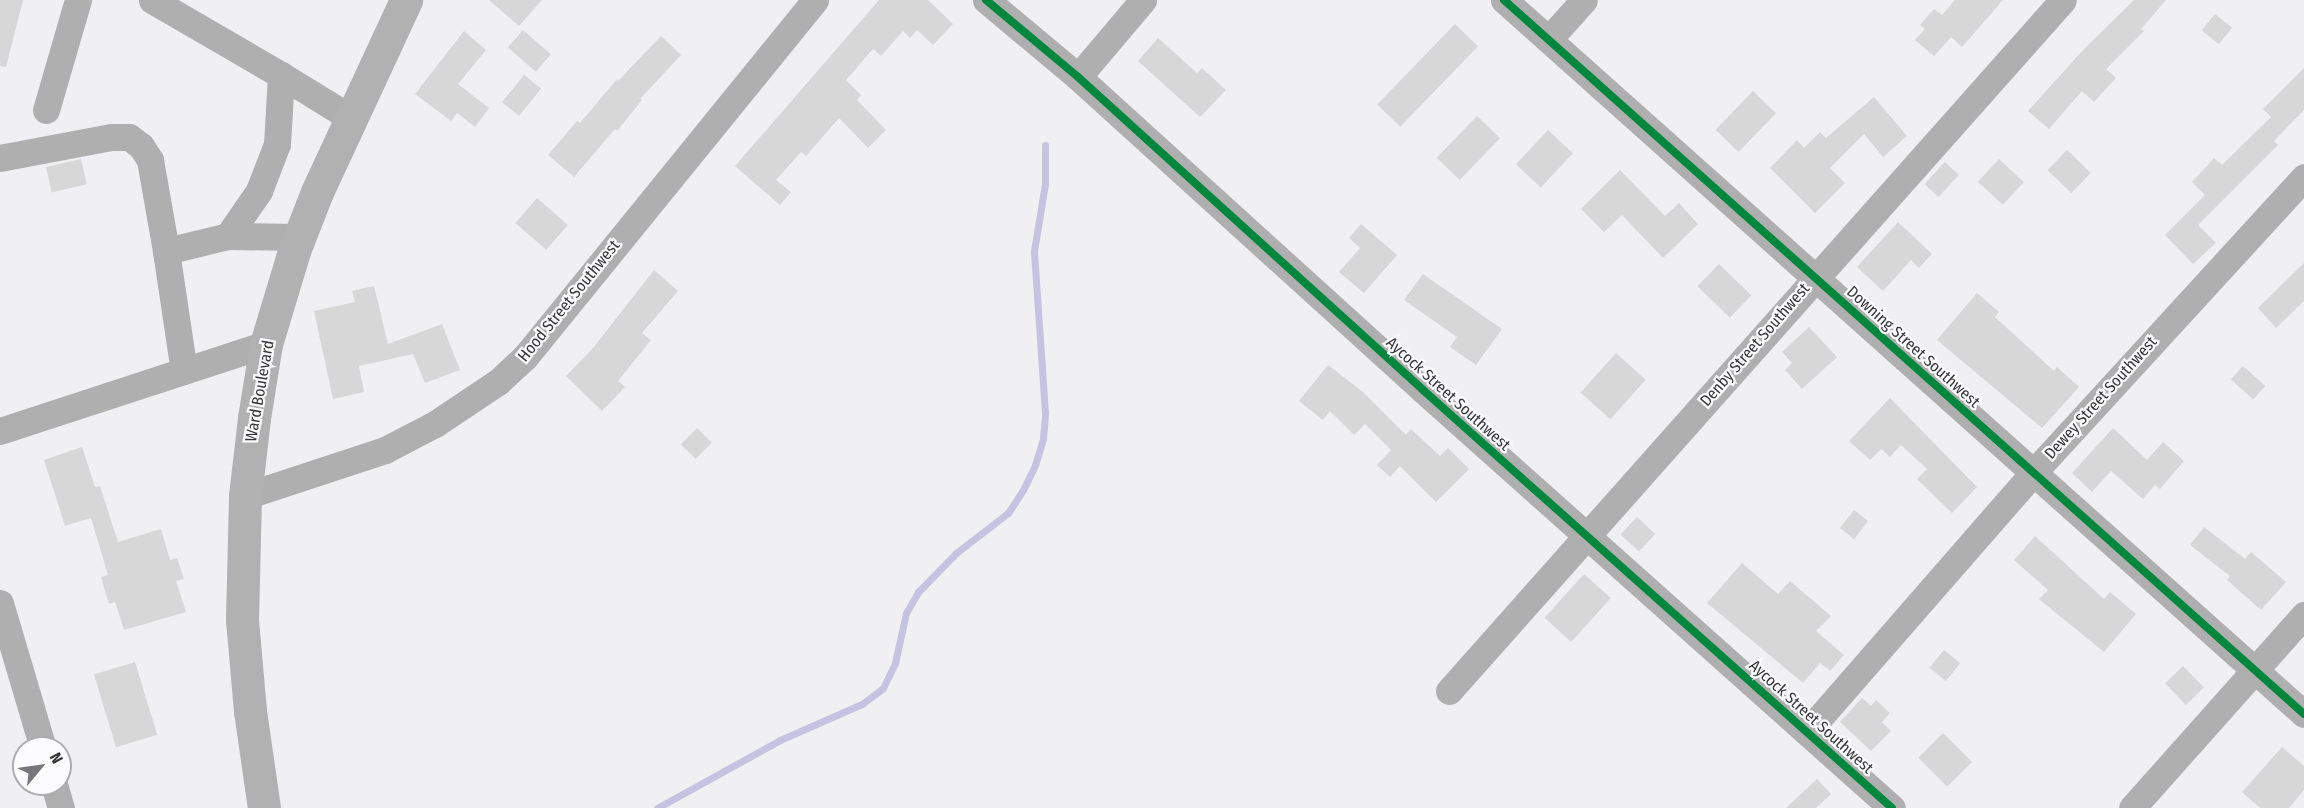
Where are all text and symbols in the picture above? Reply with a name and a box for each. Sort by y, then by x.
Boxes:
street label: Hood Street Southwest [514,236,624,366]
street label: Denby Street Southwest [1696,279,1814,411]
street label: Downing Street Southwest [1843,282,1983,412]
street label: Aycock Street Southwest [1382,333,1514,455]
street label: Dewey Street Southwest [2041,333,2161,463]
street label: Ward Boulevard [242,339,278,443]
street label: Aycock Street Southwest [1745,656,1877,778]
north arrow [12,736,72,796]
text: N [46,749,67,767]

